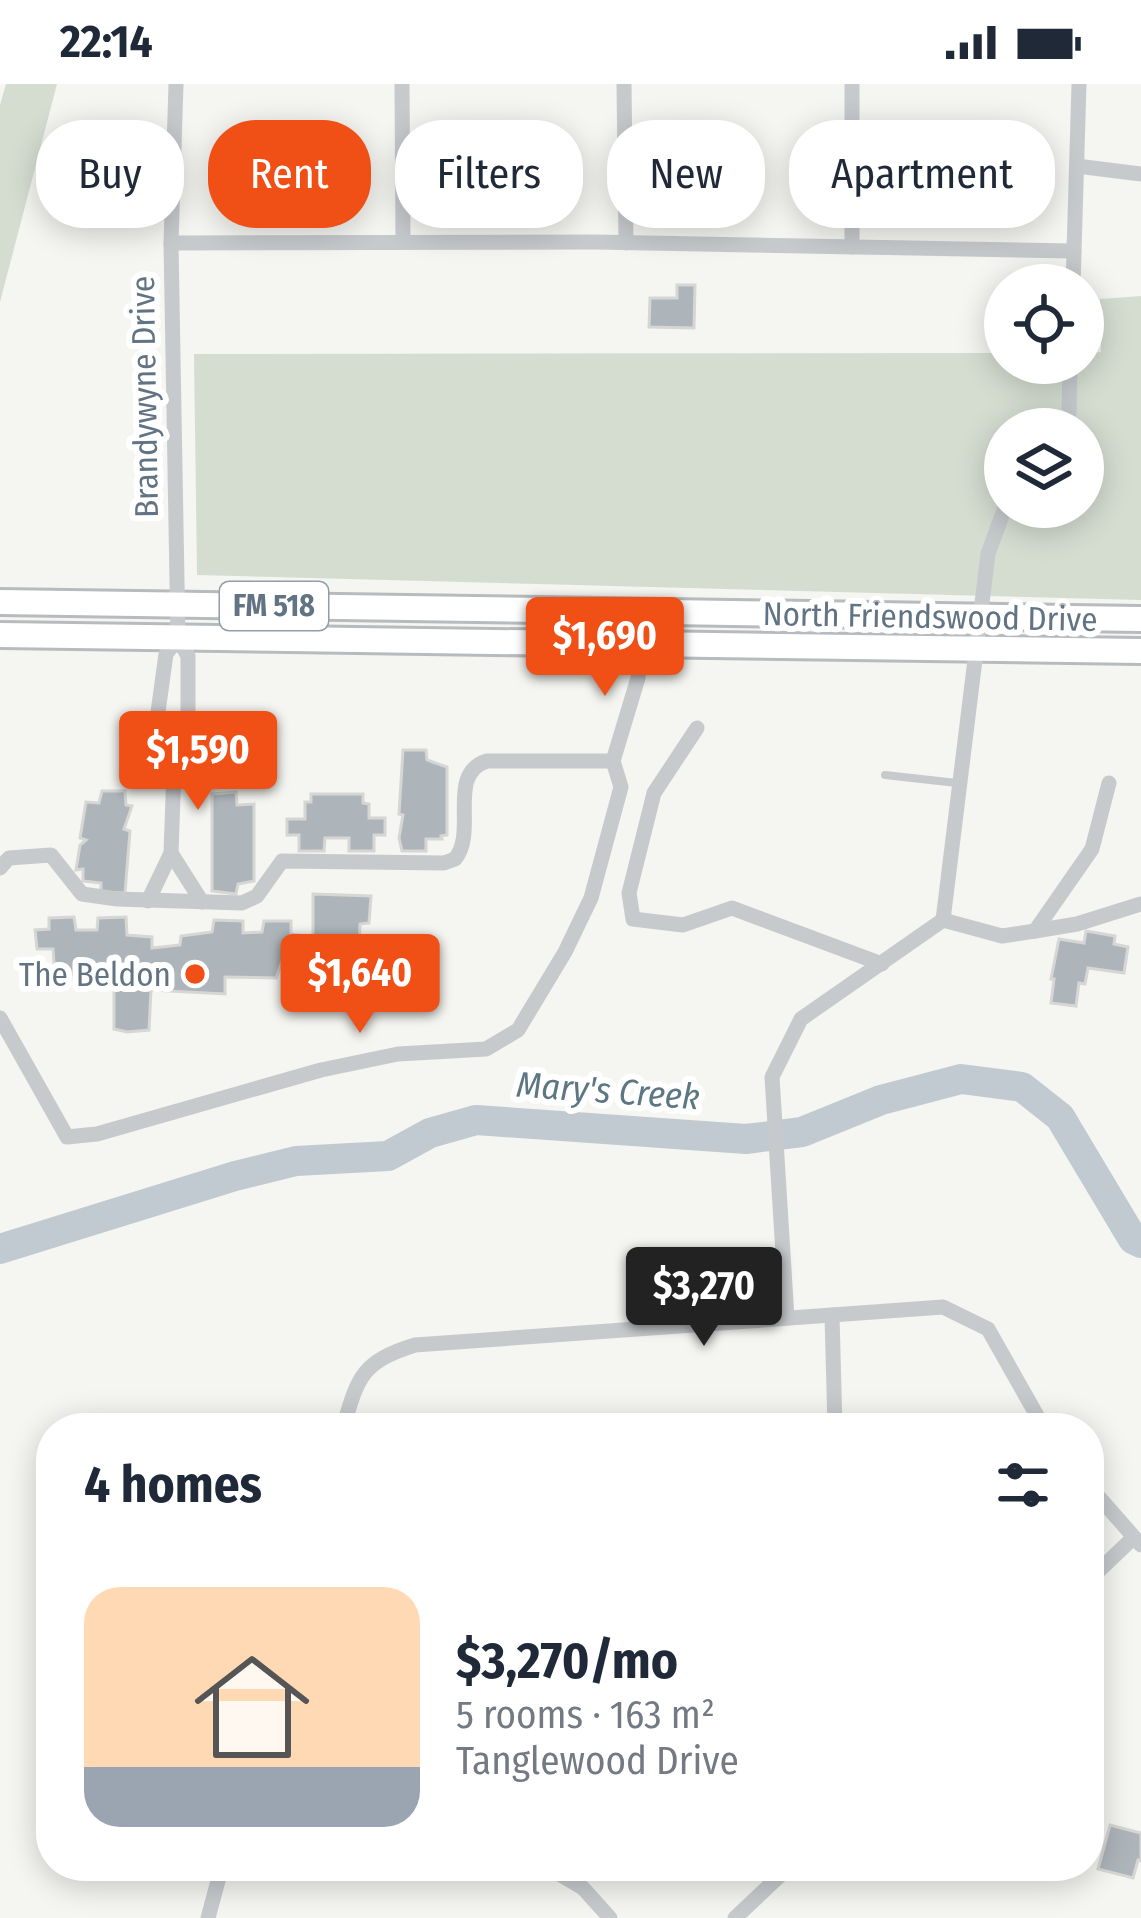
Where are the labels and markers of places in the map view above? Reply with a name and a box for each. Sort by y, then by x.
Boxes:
pin: $1,690 [507,597,703,699]
pin: $1,590 [100,711,296,813]
pin: $1,640 [262,934,458,1036]
place label: The Beldon [19,955,171,995]
marker: The Beldon [182,961,208,987]
pin: $3,270 [606,1247,802,1349]

